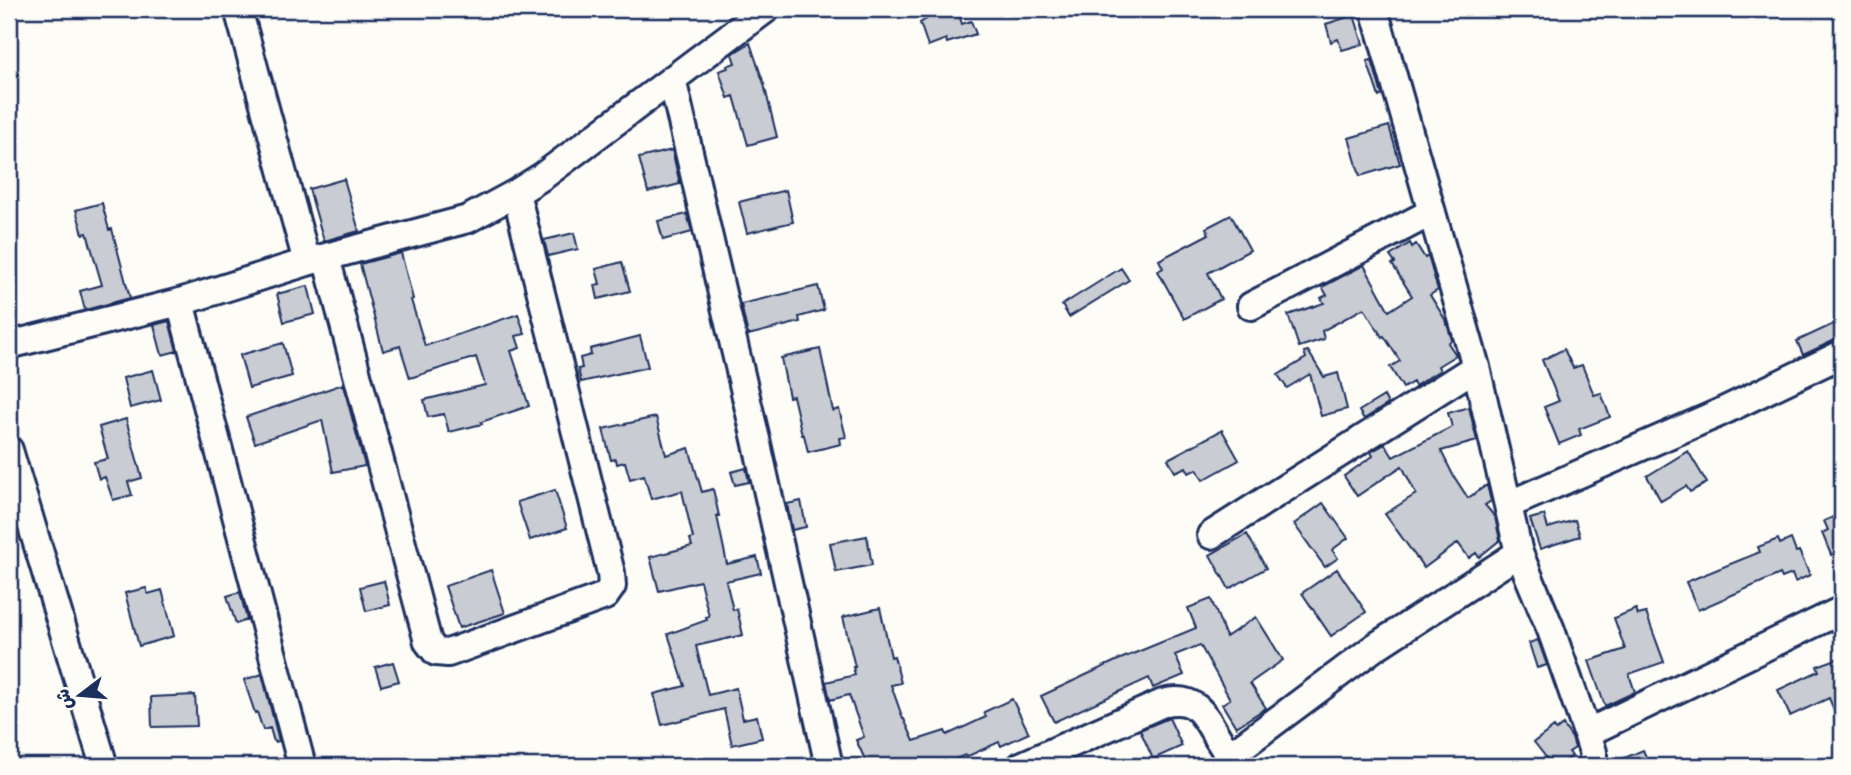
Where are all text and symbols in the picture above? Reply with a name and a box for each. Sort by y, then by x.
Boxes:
north arrow [46,660,116,730]
text: ش [51,686,79,712]

